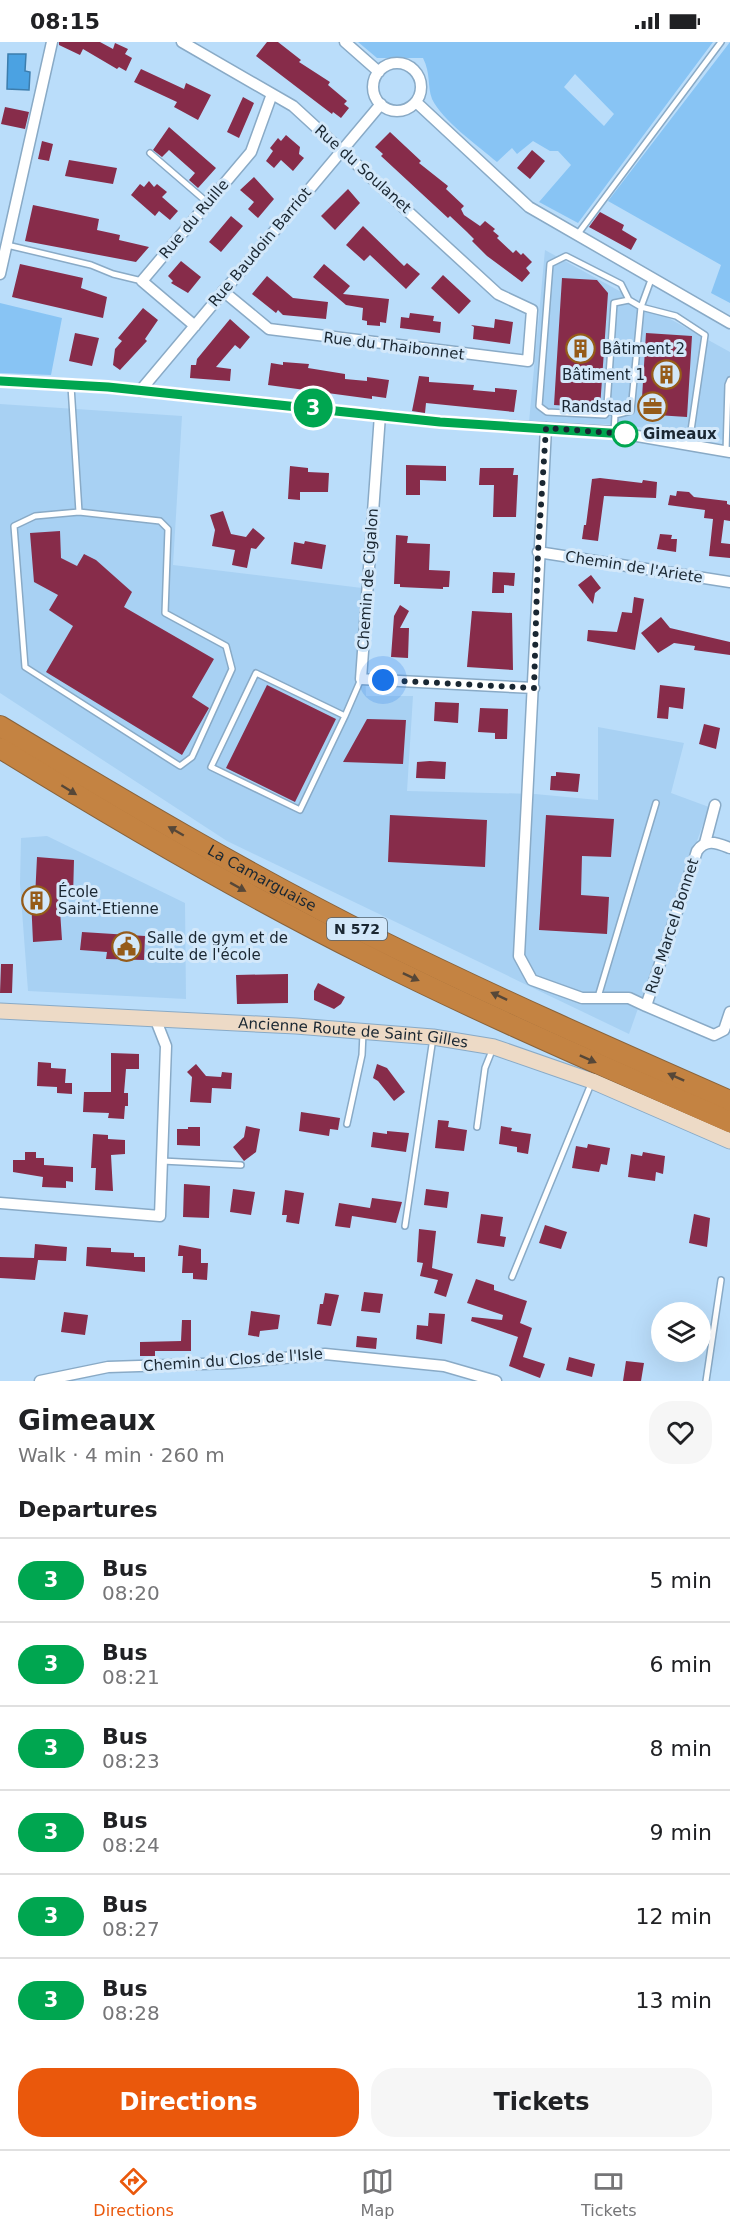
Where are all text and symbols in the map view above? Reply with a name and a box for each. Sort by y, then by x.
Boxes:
text: 08:15 [30,9,100,34]
street label: Rue du Soulanet [311,121,415,217]
street label: Rue du Ruille [156,176,232,262]
street label: Rue Baudoin Barriot [205,184,315,310]
street label: Rue du Thaibonnet [322,328,466,364]
building icon: Bâtiment 2 [565,333,597,365]
place label: Bâtiment 2 [602,340,685,358]
building icon: Bâtiment 1 [650,359,682,391]
place label: Bâtiment 1 [562,366,645,384]
line badge: 3 [294,388,332,428]
office icon: Randstad [637,391,669,423]
text: 3 [306,396,320,420]
place label: Randstad [561,398,632,416]
marker: Gimeaux [612,421,638,447]
place label: Gimeaux [643,425,717,443]
street label: Chemin de Cigalon [354,508,382,650]
street label: Chemin de l'Ariete [564,547,704,587]
your location [368,665,398,695]
one-way arrow [60,785,77,796]
one-way arrow [167,826,184,836]
street label: La Camarguaise [204,841,319,915]
street label: Rue Marcel Bonnet [642,856,702,996]
place label: École Saint-Etienne [58,882,159,918]
one-way arrow [229,882,246,892]
building icon: École Saint-Etienne [21,885,53,917]
road number: N 572 [327,918,387,940]
place label: Salle de gym et de culte de l'école [147,929,288,964]
public building icon: Salle de gym et de culte de l'école [110,931,142,963]
one-way arrow [402,972,419,981]
one-way arrow [490,992,507,1001]
street label: Ancienne Route de Saint Gilles [238,1014,470,1052]
one-way arrow [579,1055,596,1064]
one-way arrow [667,1072,685,1082]
map controls [651,1302,711,1362]
button: layers [651,1302,711,1362]
street label: Chemin du Clos de l'Isle [143,1345,323,1375]
button: heart [649,1401,712,1464]
text: Gimeaux [18,1404,156,1437]
text: Walk · 4 min · 260 m [18,1443,225,1467]
text: Departures [18,1497,158,1522]
text: Bus [102,1556,148,1581]
text: 3 [44,1568,58,1592]
text: 5 min [650,1568,712,1593]
text: 08:20 [102,1581,160,1605]
text: Bus [102,1640,148,1665]
text: 3 [44,1652,58,1676]
text: 6 min [650,1652,712,1677]
text: 08:21 [102,1665,160,1689]
text: Bus [102,1724,148,1749]
text: 3 [44,1736,58,1760]
text: 8 min [650,1736,712,1761]
text: 08:23 [102,1749,160,1773]
text: Bus [102,1808,148,1833]
text: 3 [44,1820,58,1844]
text: 9 min [650,1820,712,1845]
text: 08:24 [102,1833,160,1857]
text: Bus [102,1892,148,1917]
text: 3 [44,1904,58,1928]
text: 12 min [636,1904,712,1929]
text: 08:27 [102,1917,160,1941]
text: Bus [102,1976,148,2001]
text: 3 [44,1988,58,2012]
text: 13 min [636,1988,712,2013]
text: 08:28 [102,2001,160,2025]
button: Directions [18,2068,359,2137]
button: Tickets [371,2068,712,2137]
tab: Directions [93,2165,174,2220]
tab: Map [361,2165,394,2220]
tab: Tickets [581,2165,637,2220]

